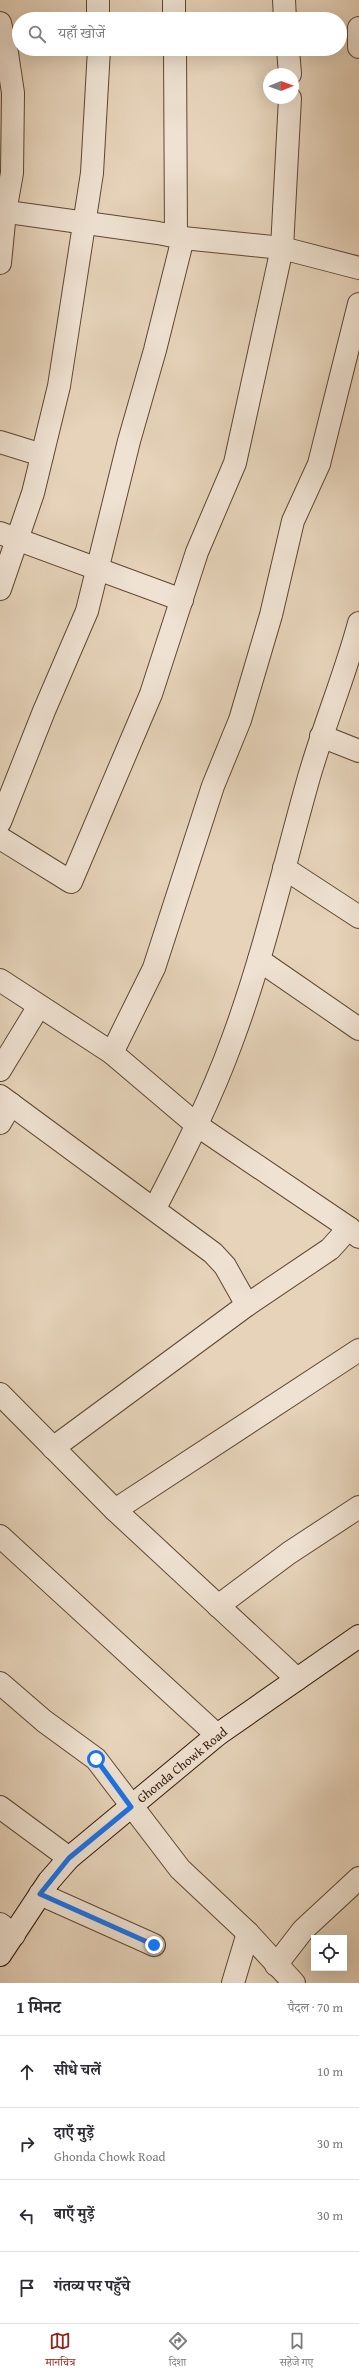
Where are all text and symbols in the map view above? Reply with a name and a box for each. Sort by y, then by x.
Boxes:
search box [12,12,347,56]
text: यहाँ खोजें [58,22,105,43]
icon: search [26,23,48,45]
north arrow [263,68,299,104]
street label: Ghonda Chowk Road [133,1722,231,1807]
route start [87,1750,105,1768]
map controls [311,1935,347,1971]
button: locate [311,1935,347,1971]
route end [145,1936,163,1954]
text: 1 मिनट [16,1994,61,2019]
text: पैदल · 70 m [288,1998,343,2017]
text: सीधे चलें [54,2059,101,2080]
icon: ahead [16,2061,38,2083]
text: 10 m [317,2062,343,2081]
text: दाएँ मुड़ें [54,2122,94,2143]
icon: right [16,2133,38,2155]
text: 30 m [317,2134,343,2153]
text: Ghonda Chowk Road [54,2147,166,2166]
text: बाएँ मुड़ें [54,2203,95,2224]
icon: left [16,2205,38,2227]
text: 30 m [317,2206,343,2225]
text: गंतव्य पर पहुँचे [54,2275,130,2296]
icon: arrive [16,2277,38,2299]
tab: मानचित्र [46,2330,75,2373]
tab: दिशा [167,2330,189,2373]
tab: सहेजे गए [280,2330,313,2373]

